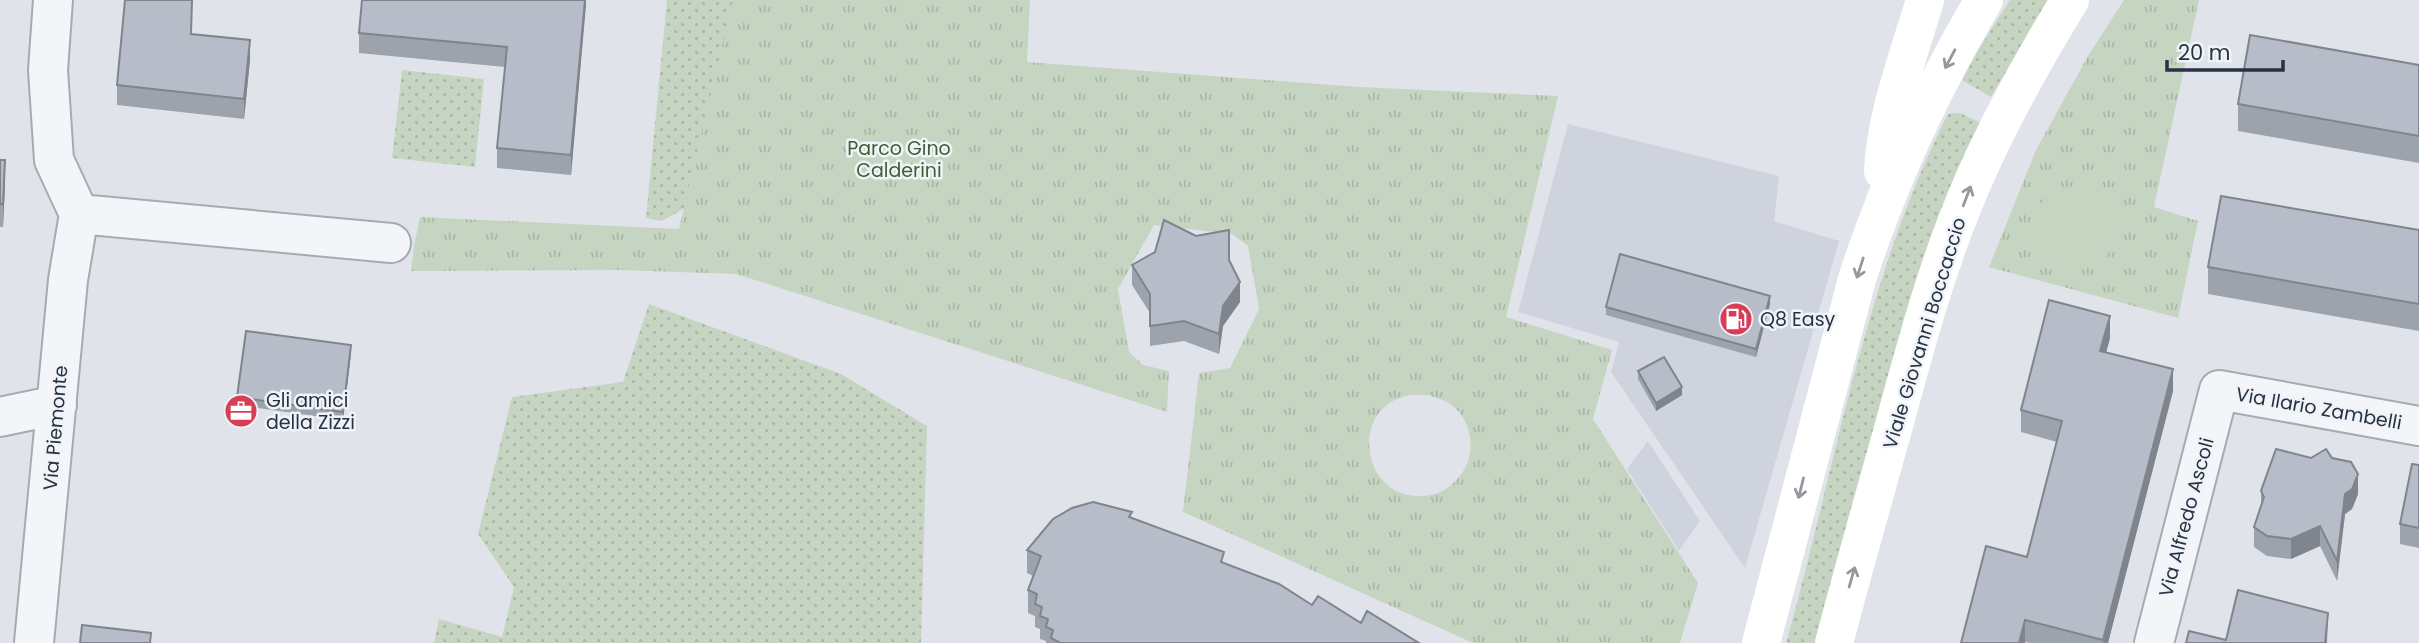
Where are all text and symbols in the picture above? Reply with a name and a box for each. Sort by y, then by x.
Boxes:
scale bar [2167,28,2282,72]
text: 20 m [2178,38,2231,67]
one-way arrow [1943,48,1957,69]
park label: Parco Gino Calderini [847,135,951,184]
one-way arrow [1962,185,1975,207]
street label: Viale Giovanni Boccaccio [1876,214,1973,452]
one-way arrow [1853,256,1865,278]
fuel station icon: Q8 Easy [1717,300,1755,338]
place label: Q8 Easy [1760,306,1836,333]
street label: Via Piemonte [37,364,74,492]
street label: Via Ilario Zambelli [2234,381,2404,436]
place label: Gli amici della Zizzi [266,387,355,436]
office icon: Gli amici della Zizzi [222,392,260,430]
street label: Via Alfredo Ascoli [2152,434,2221,600]
one-way arrow [1794,476,1807,498]
one-way arrow [1846,566,1859,589]

